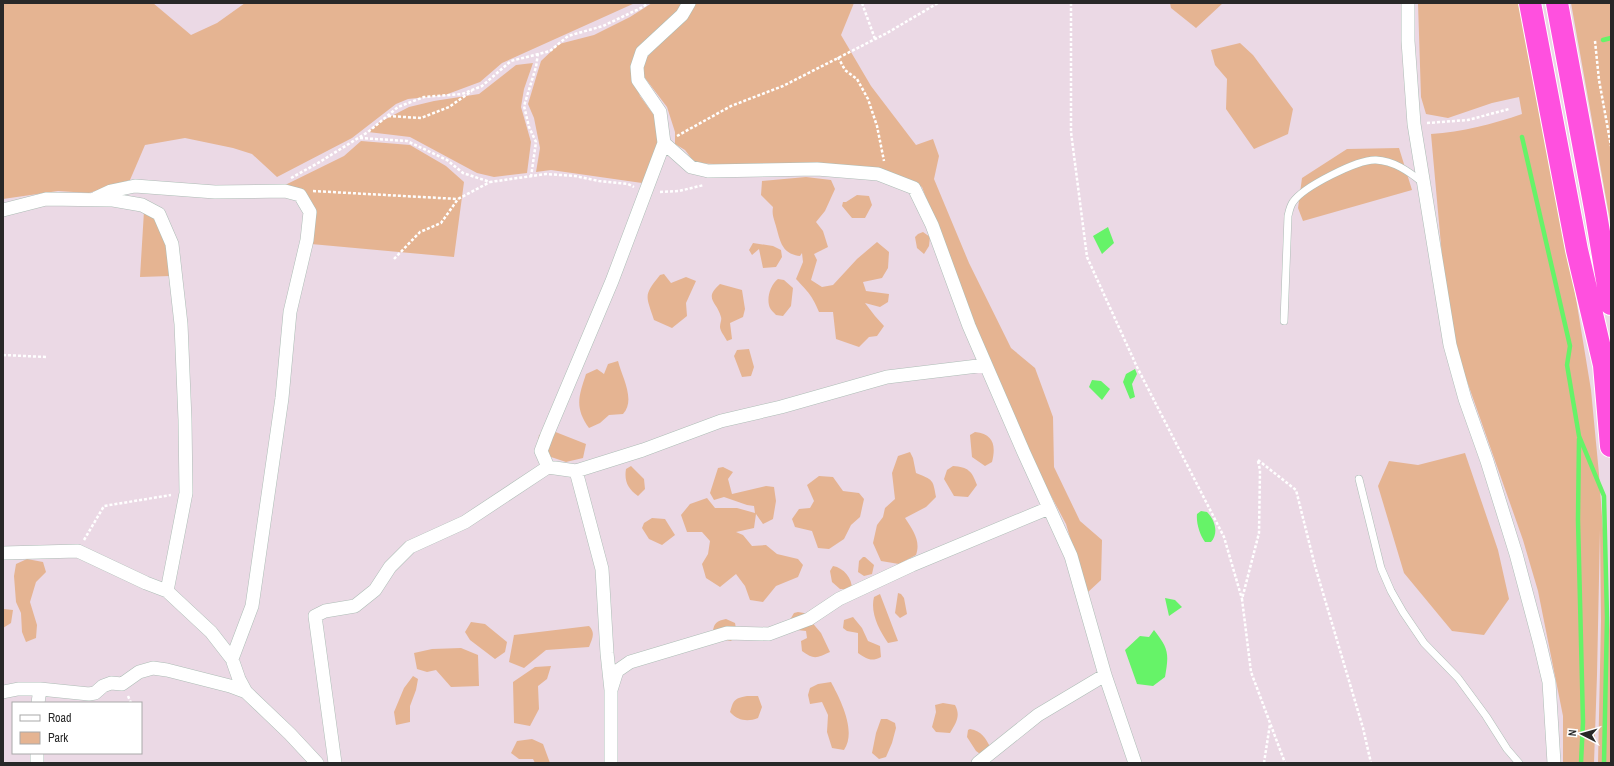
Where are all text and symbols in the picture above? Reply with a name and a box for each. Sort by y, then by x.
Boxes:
legend [12,702,142,754]
text: Road [48,710,72,726]
north arrow [1562,714,1602,754]
text: N [1565,729,1579,737]
text: Park [48,730,68,746]

